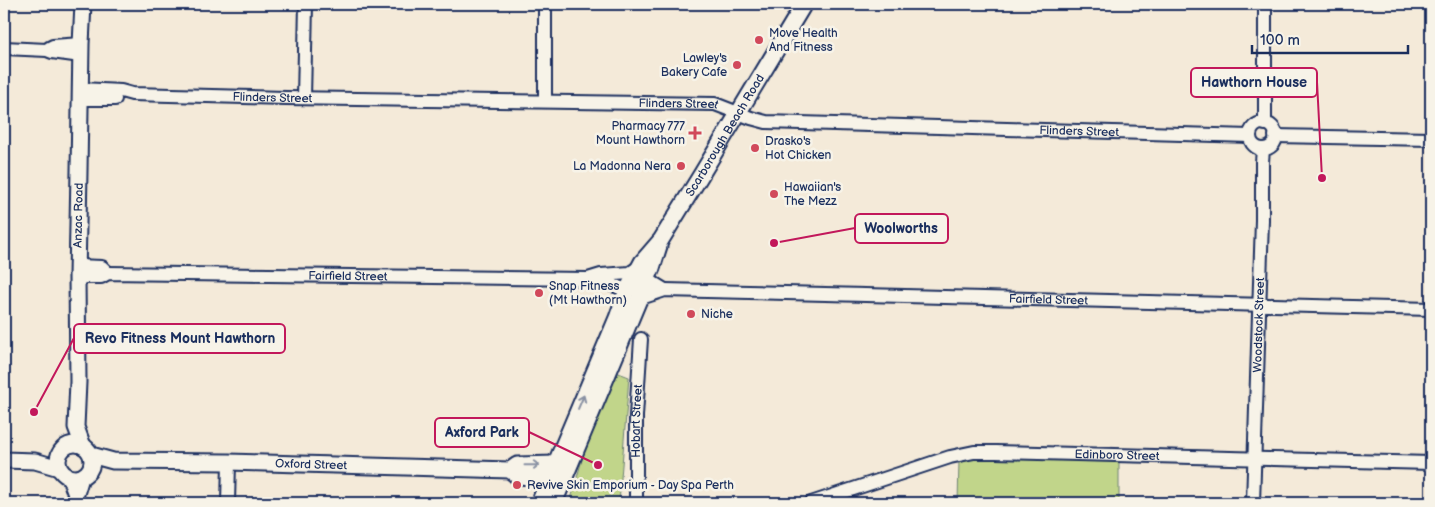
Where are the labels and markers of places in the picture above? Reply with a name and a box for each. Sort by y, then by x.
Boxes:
place label: Move Health And Fitness [769,26,838,55]
marker: Move Health And Fitness [753,34,765,46]
place label: Lawley's Bakery Cafe [661,51,727,80]
marker: Lawley's Bakery Cafe [731,59,743,71]
callout: Hawthorn House [1191,68,1317,97]
place label: Pharmacy 777 Mount Hawthorn [596,119,685,148]
marker: Pharmacy 777 Mount Hawthorn [689,127,701,139]
place label: Drasko's Hot Chicken [765,134,832,163]
marker: Drasko's Hot Chicken [749,142,761,154]
place label: La Madonna Nera [573,159,671,174]
marker: La Madonna Nera [675,160,687,172]
place label: Hawaiian's The Mezz [784,180,841,209]
marker: Hawaiian's The Mezz [768,188,780,200]
callout: Woolworths [855,214,948,243]
place label: Snap Fitness (Mt Hawthorn) [549,279,627,308]
marker: Snap Fitness (Mt Hawthorn) [533,287,545,299]
place label: Niche [701,307,733,322]
marker: Niche [685,308,697,320]
callout: Revo Fitness Mount Hawthorn [74,324,285,353]
callout: Axford Park [435,418,529,447]
place label: Revive Skin Emporium - Day Spa Perth [527,478,734,493]
marker: Revive Skin Emporium - Day Spa Perth [511,479,523,491]

